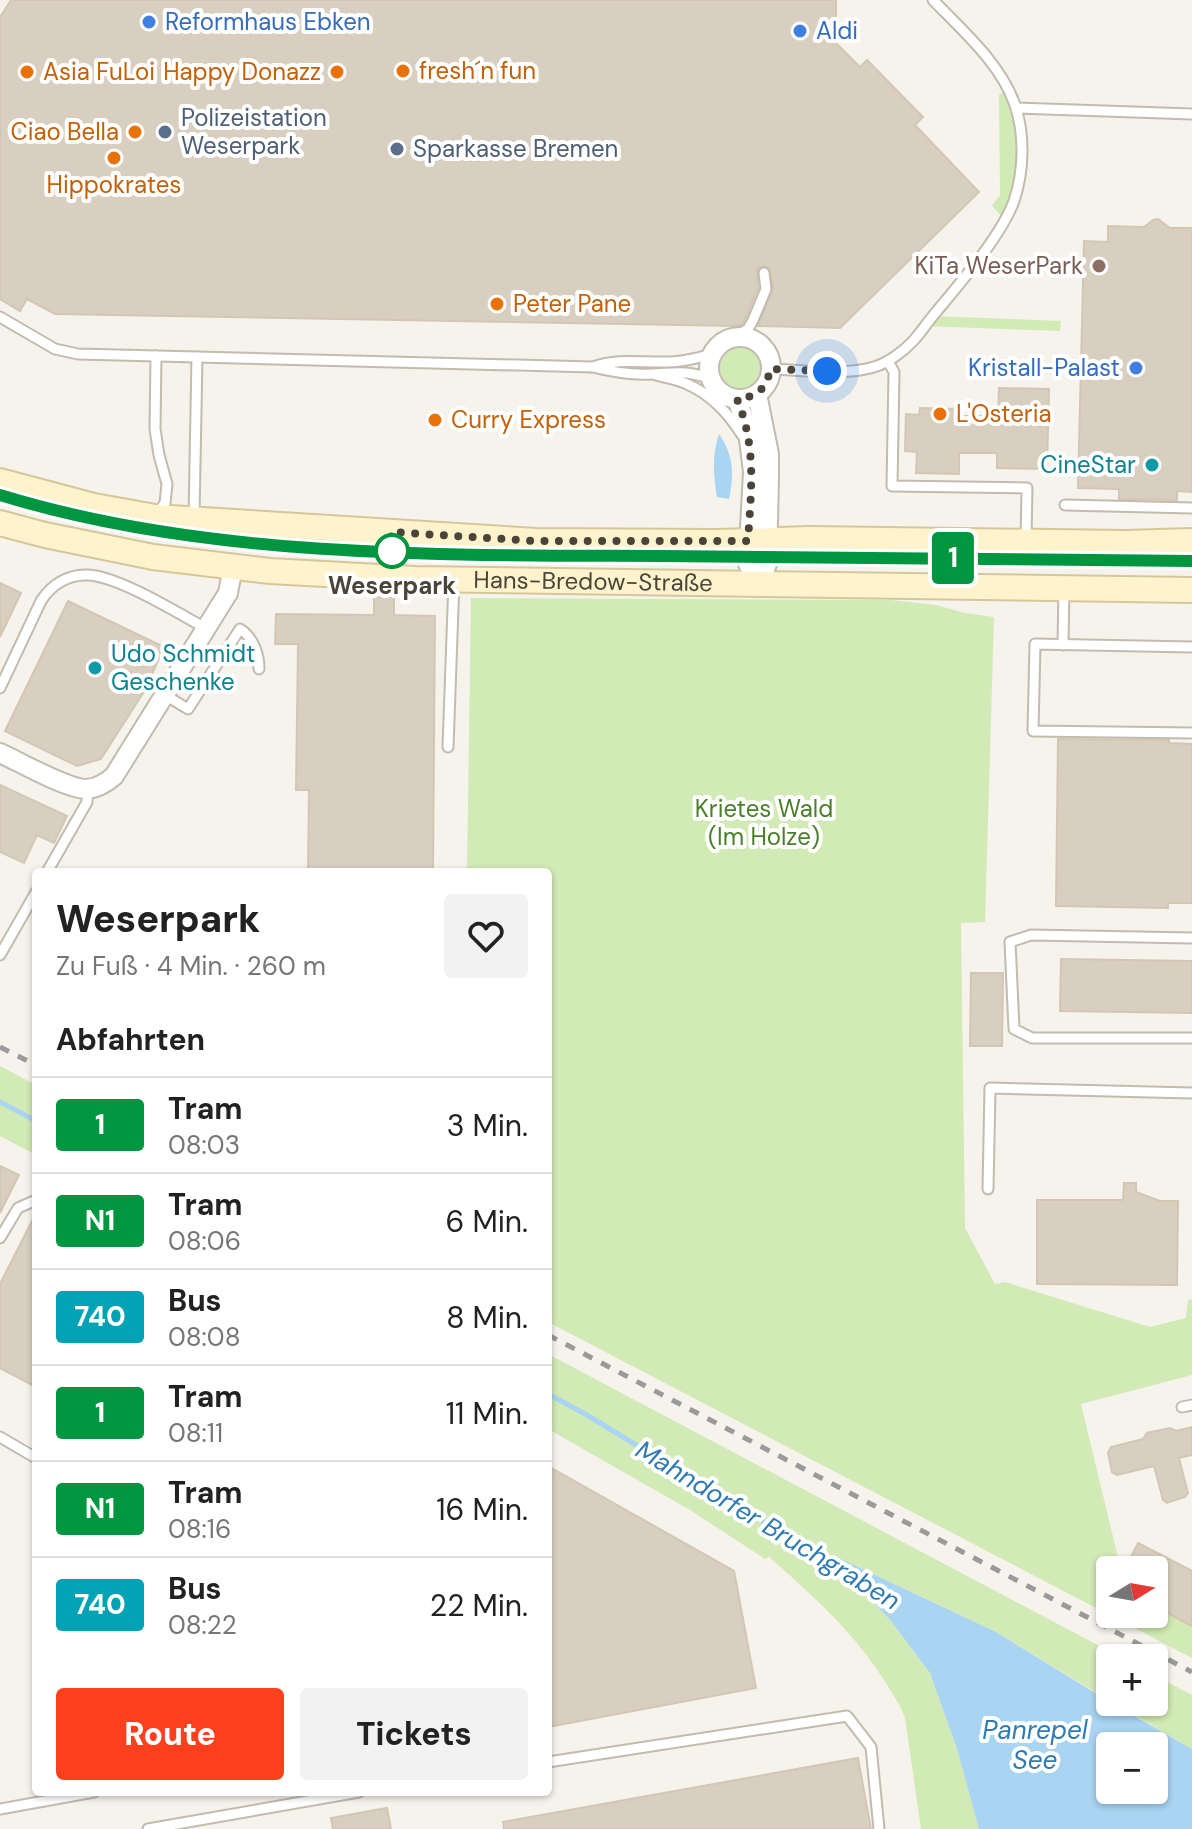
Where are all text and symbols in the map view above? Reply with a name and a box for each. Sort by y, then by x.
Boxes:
place label: Reformhaus Ebken [165,6,371,37]
marker: Reformhaus Ebken [140,13,158,31]
place label: Aldi [816,15,858,46]
marker: Aldi [791,22,809,40]
place label: fresh´n fun [419,55,536,86]
place label: Asia FuLoi [43,56,155,87]
place label: Happy Donazz [163,56,321,87]
marker: fresh´n fun [394,62,412,80]
marker: Asia FuLoi [18,63,36,81]
marker: Happy Donazz [328,63,346,81]
place label: Polizeistation Weserpark [181,102,327,161]
place label: Ciao Bella [10,116,119,147]
marker: Ciao Bella [126,123,144,141]
marker: Polizeistation Weserpark [156,123,174,141]
place label: Sparkasse Bremen [413,133,618,164]
marker: Sparkasse Bremen [388,140,406,158]
marker: Hippokrates [105,149,123,167]
place label: Hippokrates [47,169,181,200]
place label: KiTa WeserPark [914,250,1083,281]
marker: KiTa WeserPark [1090,257,1108,275]
place label: Peter Pane [513,288,631,319]
marker: Peter Pane [488,295,506,313]
your location [807,351,847,391]
place label: Kristall-Palast [968,352,1120,383]
marker: Kristall-Palast [1127,359,1145,377]
place label: L'Osteria [956,398,1052,429]
place label: Curry Express [451,404,606,435]
marker: L'Osteria [931,405,949,423]
marker: Curry Express [426,411,444,429]
place label: CineStar [1040,449,1136,480]
marker: CineStar [1143,456,1161,474]
line badge: 1 [927,532,979,584]
marker: Weserpark [375,534,409,568]
text: 1 [948,539,958,576]
street label: Hans-Bredow-Straße [473,564,713,598]
place label: Weserpark [328,570,456,601]
place label: Udo Schmidt Geschenke [111,638,255,697]
marker: Udo Schmidt Geschenke [86,659,104,677]
park label: Krietes Wald (Im Holze) [695,793,833,852]
text: Weserpark [56,894,260,944]
button: heart [444,894,528,978]
text: Zu Fuß · 4 Min. · 260 m [56,949,326,983]
text: Abfahrten [56,1020,205,1059]
text: Tram [168,1089,243,1128]
text: 1 [95,1106,105,1143]
text: 3 Min. [447,1106,528,1145]
text: 08:03 [168,1128,240,1162]
text: Tram [168,1185,243,1224]
text: N1 [85,1202,115,1239]
text: 6 Min. [446,1202,528,1241]
text: 08:06 [168,1224,241,1258]
text: Bus [168,1281,222,1320]
text: 740 [74,1298,126,1335]
text: 8 Min. [446,1298,528,1337]
text: 08:08 [168,1320,240,1354]
text: Tram [168,1377,243,1416]
text: 1 [95,1394,105,1431]
text: 11 Min. [446,1394,528,1433]
text: 08:11 [168,1416,223,1450]
water label: Mahndorfer Bruchgraben [630,1433,906,1617]
text: Tram [168,1473,243,1512]
text: N1 [85,1490,115,1527]
text: 16 Min. [436,1490,528,1529]
text: 08:16 [168,1512,231,1546]
north arrow [1096,1556,1168,1628]
map controls [1096,1556,1168,1804]
text: Bus [168,1569,222,1608]
text: 740 [74,1586,126,1623]
text: 22 Min. [430,1586,528,1625]
text: 08:22 [168,1608,237,1642]
button: + [1096,1644,1168,1716]
button: Route [56,1688,284,1780]
button: Tickets [300,1688,528,1780]
water label: Panrepel See [982,1713,1089,1777]
button: − [1096,1732,1168,1804]

